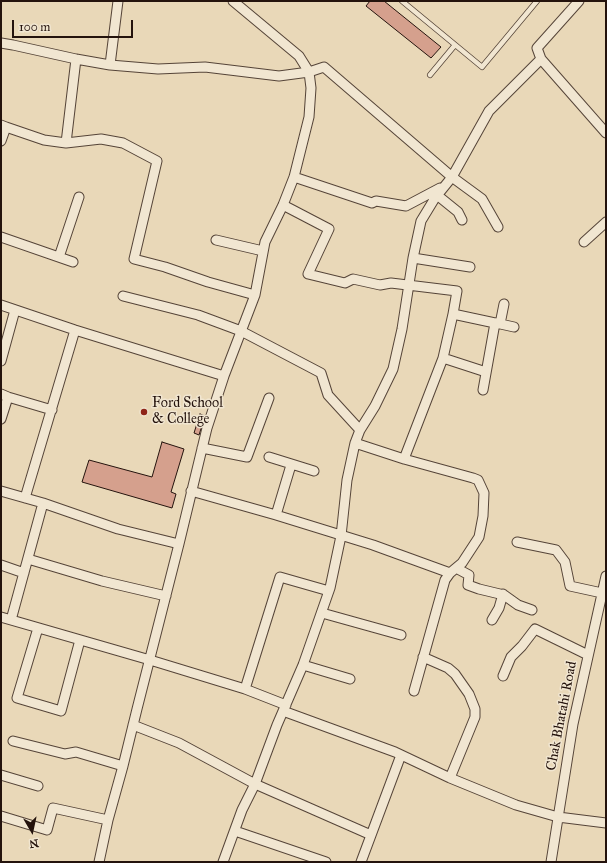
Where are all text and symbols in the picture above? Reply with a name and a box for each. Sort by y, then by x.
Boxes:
scale bar [14,12,135,38]
text: 100 m [19,20,50,34]
place label: Ford School & College [152,396,223,428]
marker: Ford School & College [139,407,149,417]
street label: Chak Bhatahi Road [543,660,581,772]
north arrow [12,811,52,851]
text: N [28,836,40,850]

